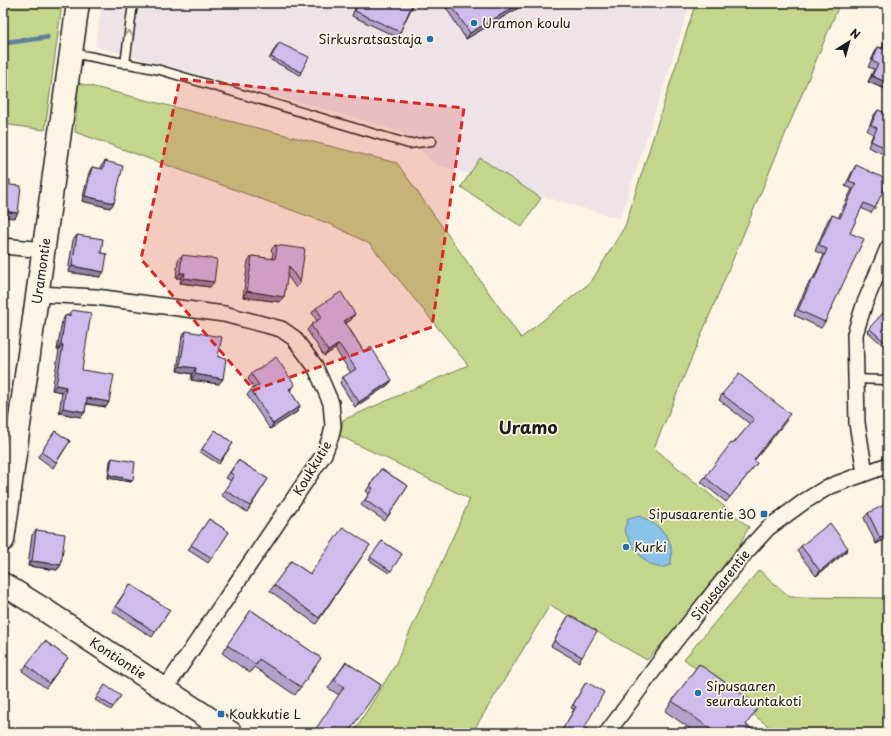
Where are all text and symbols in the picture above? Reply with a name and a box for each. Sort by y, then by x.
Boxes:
place label: Uramon koulu [482,13,571,32]
marker: Uramon koulu [469,18,479,28]
north arrow [829,22,869,62]
text: N [847,24,864,43]
place label: Sirkusratsastaja [318,29,423,48]
one-way arrow [124,30,133,36]
marker: Sirkusratsastaja [425,34,435,44]
street label: Uramontie [26,237,55,305]
district label: Uramo [499,414,557,440]
street label: Koukkutie [288,437,335,499]
place label: Sipusaarentie 30 [648,504,756,523]
marker: Sipusaarentie 30 [759,509,769,519]
place label: Kurki [634,537,667,556]
marker: Kurki [621,542,631,552]
street label: Sipusaarentie [686,545,754,624]
street label: Kontiontie [86,632,151,683]
place label: Sipusaaren seurakuntakoti [706,676,802,710]
marker: Sipusaaren seurakuntakoti [693,688,703,698]
place label: Koukkutie L [229,704,302,723]
marker: Koukkutie L [216,709,226,719]

